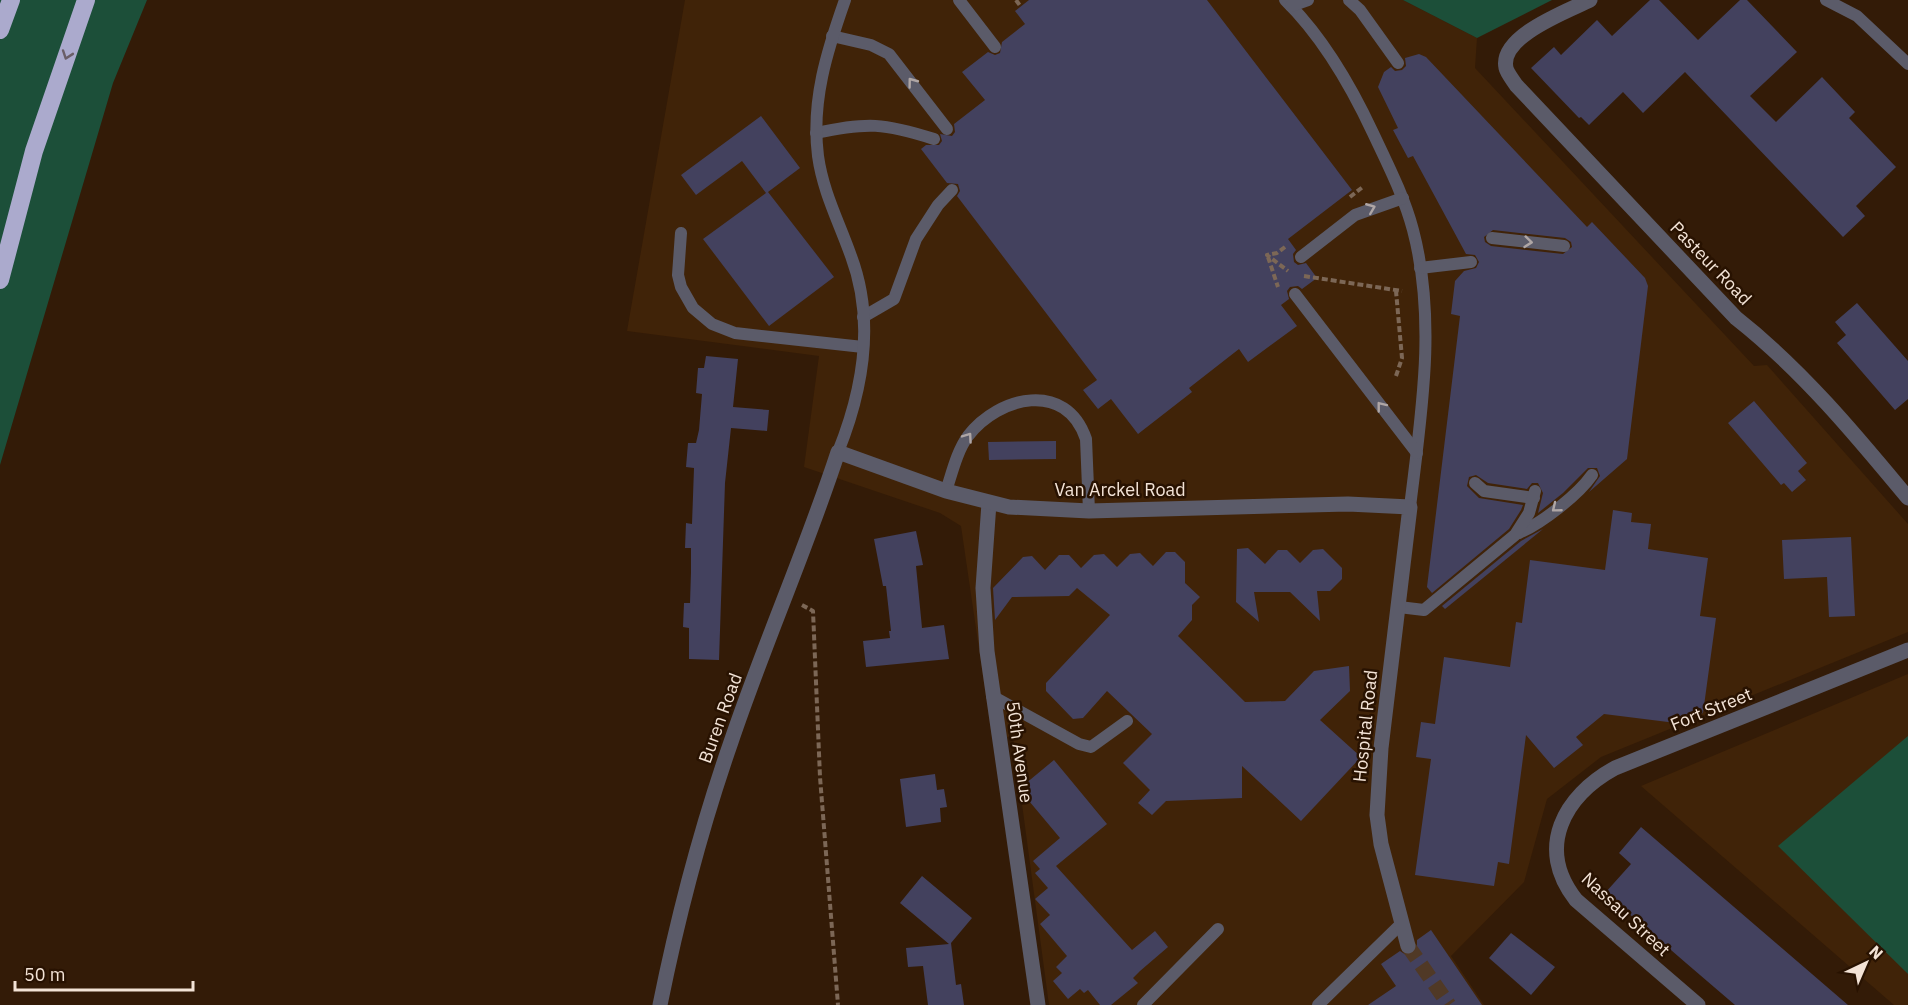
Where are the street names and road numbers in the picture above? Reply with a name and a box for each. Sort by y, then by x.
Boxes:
street label: Pasteur Road [1665,216,1757,310]
street label: Van Arckel Road [1054,478,1186,501]
street label: Hospital Road [1348,669,1382,783]
street label: Buren Road [693,670,747,766]
street label: Fort Street [1667,682,1755,736]
street label: 50th Avenue [1001,700,1039,804]
street label: Nassau Street [1577,867,1675,961]

